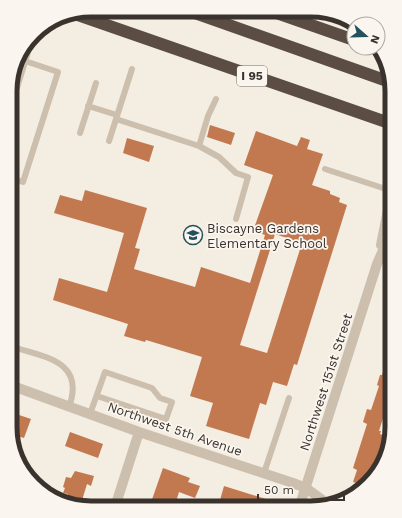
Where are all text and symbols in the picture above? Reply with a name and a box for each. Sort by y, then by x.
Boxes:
north arrow [346,16,386,56]
text: N [367,33,382,45]
road number: I 95 [237,66,267,86]
place label: Biscayne Gardens Elementary School [207,221,327,251]
school or university icon: Biscayne Gardens Elementary School [182,224,204,246]
street label: Northwest 151st Street [297,311,356,453]
street label: Northwest 5th Avenue [106,399,244,459]
scale bar [258,476,344,502]
text: 50 m [264,483,294,497]

